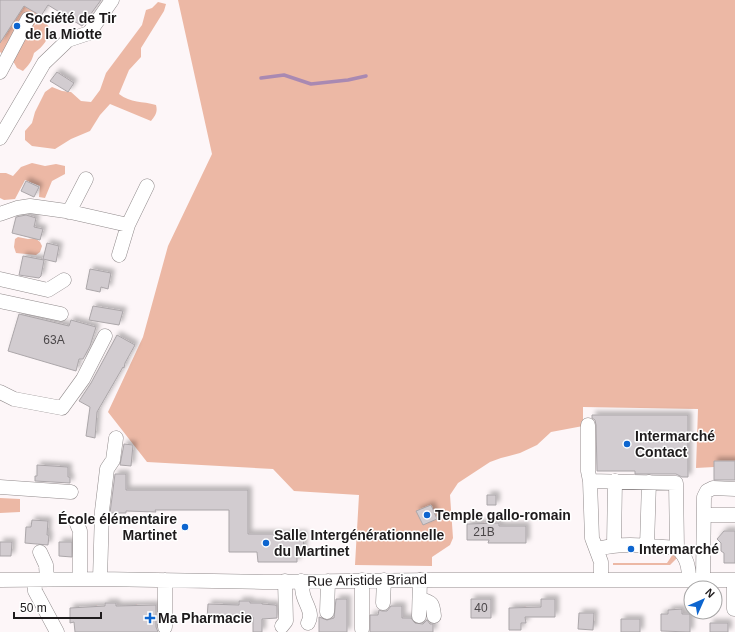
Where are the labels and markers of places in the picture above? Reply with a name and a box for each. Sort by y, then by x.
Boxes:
place label: Société de Tir de la Miotte [25,10,117,42]
marker: Société de Tir de la Miotte [12,21,22,31]
place label: Intermarché Contact [635,428,715,460]
marker: Intermarché Contact [622,439,632,449]
place label: Temple gallo-romain [435,507,571,523]
marker: Temple gallo-romain [422,510,432,520]
place label: École élémentaire Martinet [58,511,177,543]
marker: École élémentaire Martinet [180,522,190,532]
place label: Salle Intergénérationnelle du Martinet [274,527,445,559]
marker: Salle Intergénérationnelle du Martinet [261,538,271,548]
place label: Intermarché [639,541,719,557]
marker: Intermarché [626,544,636,554]
place label: Ma Pharmacie [158,610,252,626]
marker: Ma Pharmacie [145,613,155,623]

